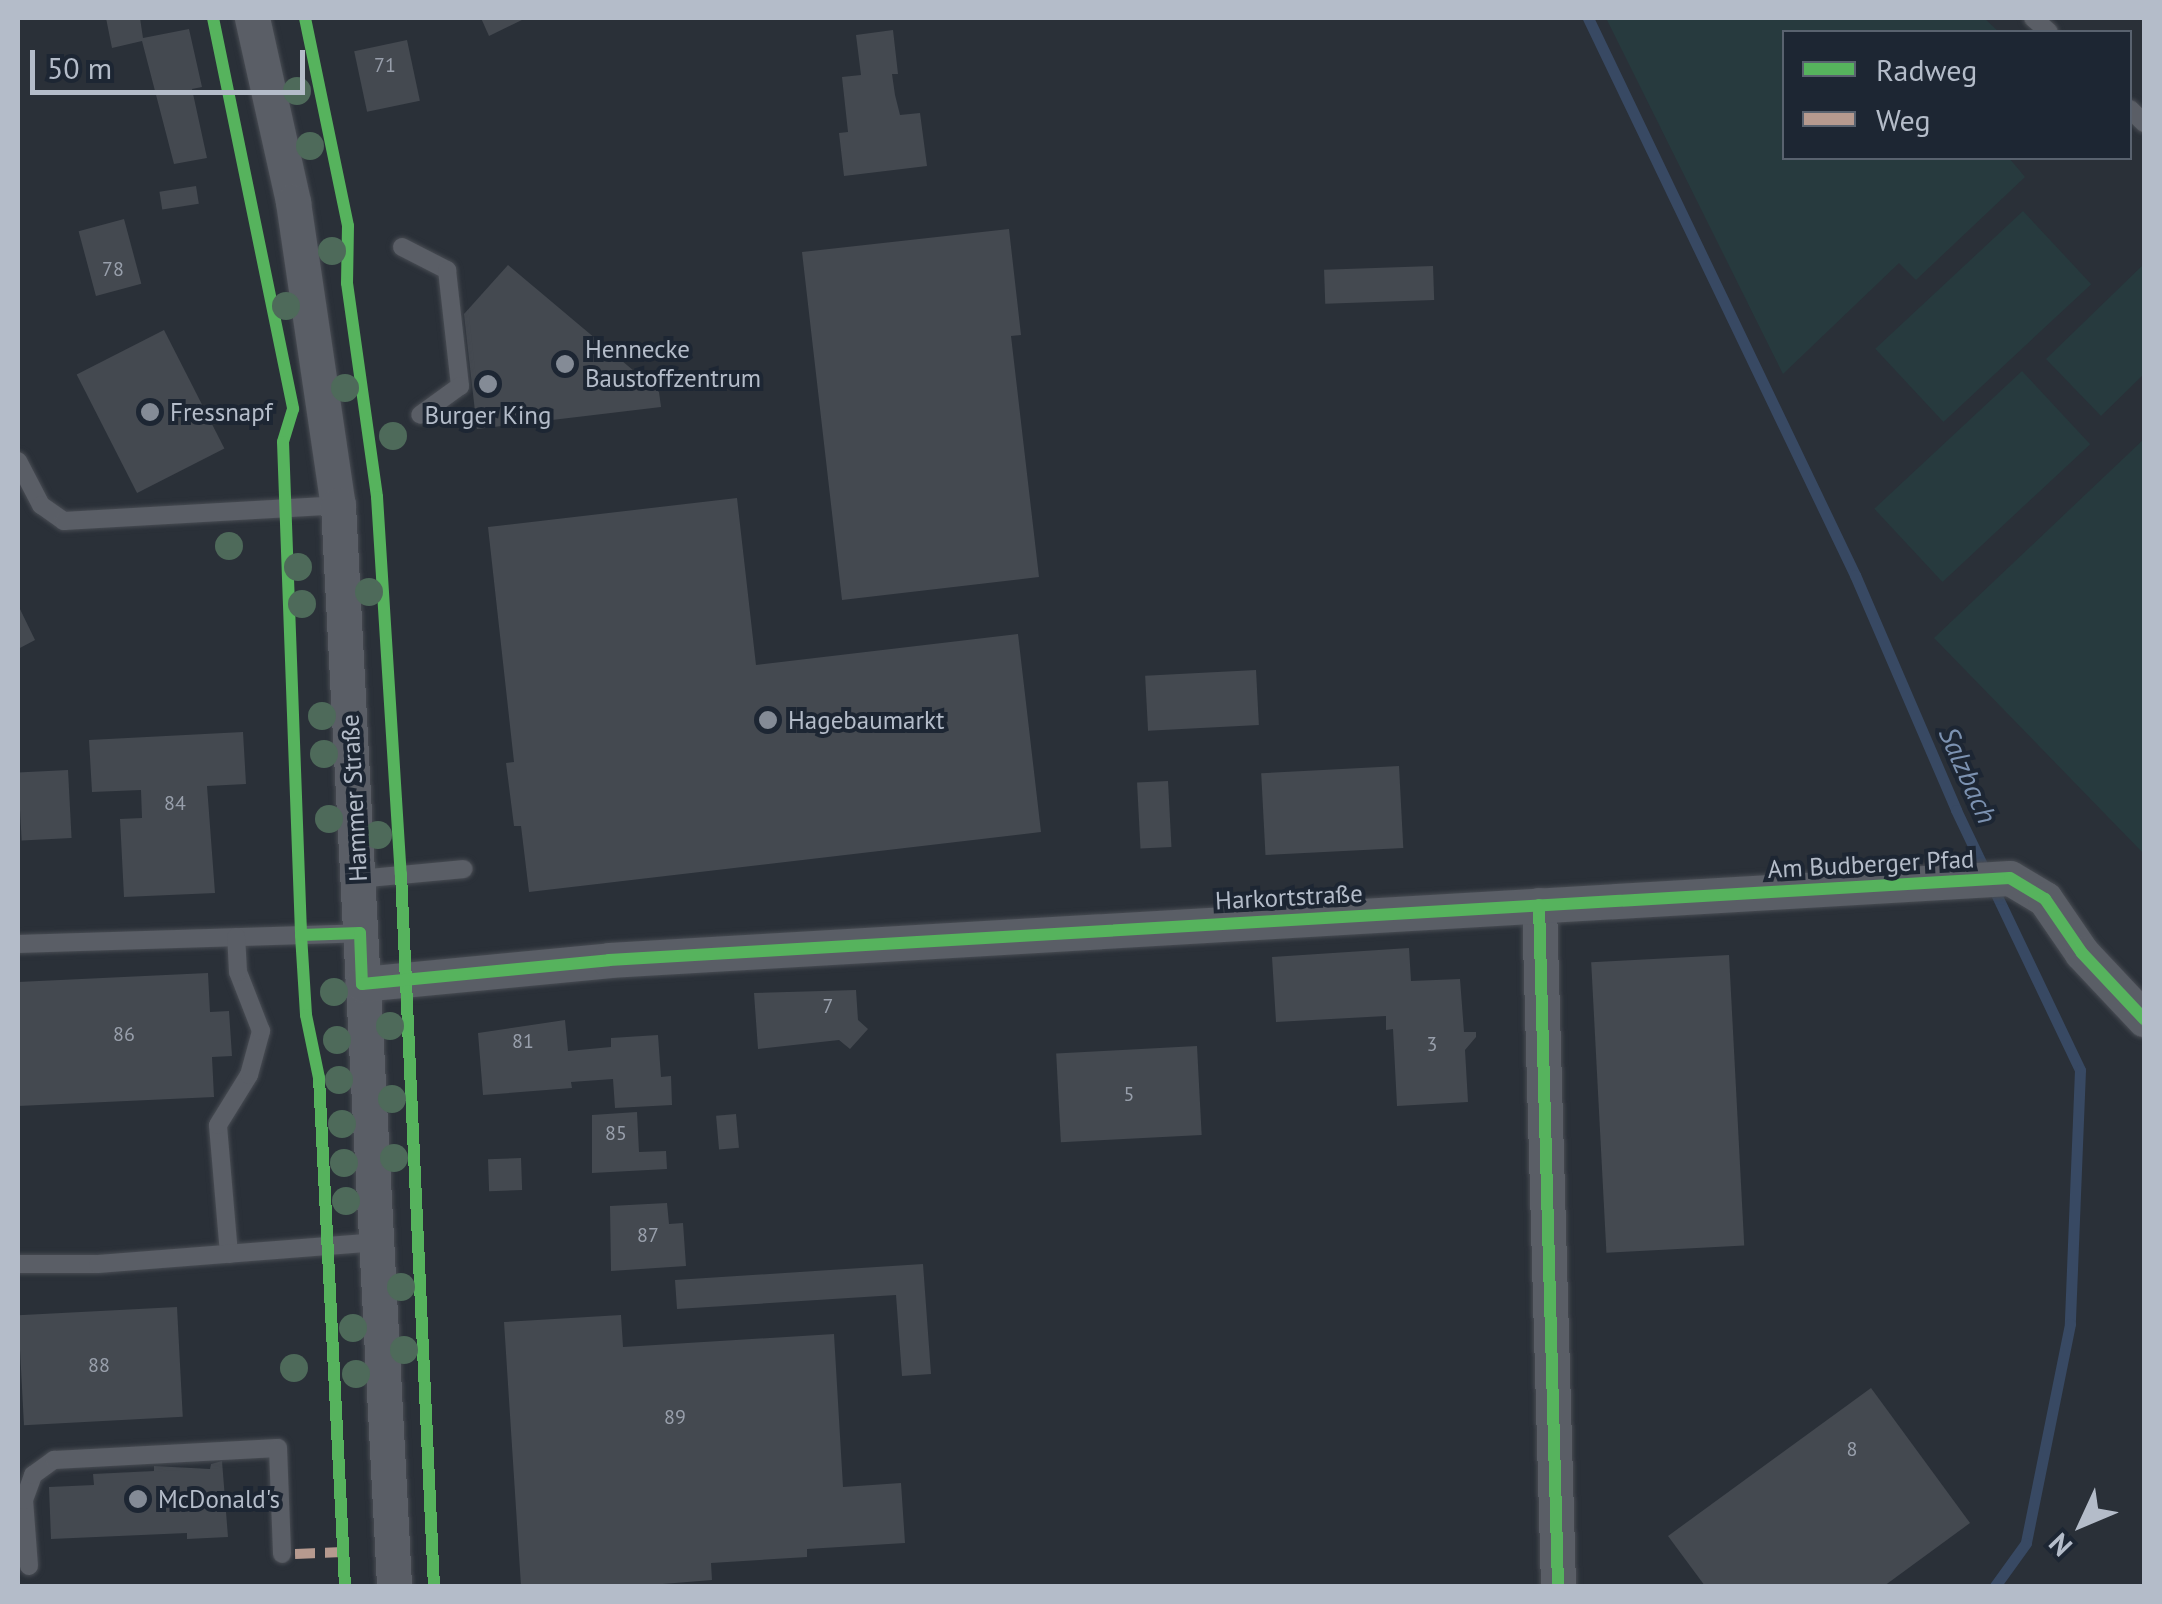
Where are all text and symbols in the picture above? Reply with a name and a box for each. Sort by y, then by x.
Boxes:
scale bar [35,30,310,92]
legend [1782,30,2132,160]
text: 50 m [47,48,112,87]
text: Radweg [1876,50,1977,89]
house number: 71 [374,53,396,77]
text: Weg [1876,100,1931,139]
house number: 78 [102,257,124,281]
place label: Hennecke Baustoffzentrum [585,335,761,394]
marker: Hennecke Baustoffzentrum [554,353,576,375]
marker: Burger King [477,373,499,395]
place label: Fressnapf [170,397,272,427]
place label: Burger King [425,400,551,430]
marker: Fressnapf [139,401,161,423]
place label: Hagebaumarkt [788,705,944,735]
marker: Hagebaumarkt [757,709,779,731]
street label: Hammer Straße [335,713,373,883]
water label: Salzbach [1932,722,2004,828]
house number: 84 [164,791,186,815]
street label: Am Budberger Pfad [1767,844,1975,884]
street label: Harkortstraße [1214,878,1364,916]
house number: 7 [823,994,833,1018]
house number: 86 [113,1022,135,1046]
house number: 81 [512,1029,534,1053]
house number: 3 [1427,1032,1437,1056]
house number: 5 [1124,1082,1134,1106]
house number: 85 [605,1121,627,1145]
house number: 87 [637,1223,659,1247]
house number: 88 [88,1353,110,1377]
house number: 89 [664,1405,686,1429]
house number: 8 [1847,1437,1857,1461]
north arrow [2032,1474,2132,1574]
place label: McDonald's [158,1484,280,1514]
marker: McDonald's [127,1488,149,1510]
text: N [2040,1526,2080,1565]

